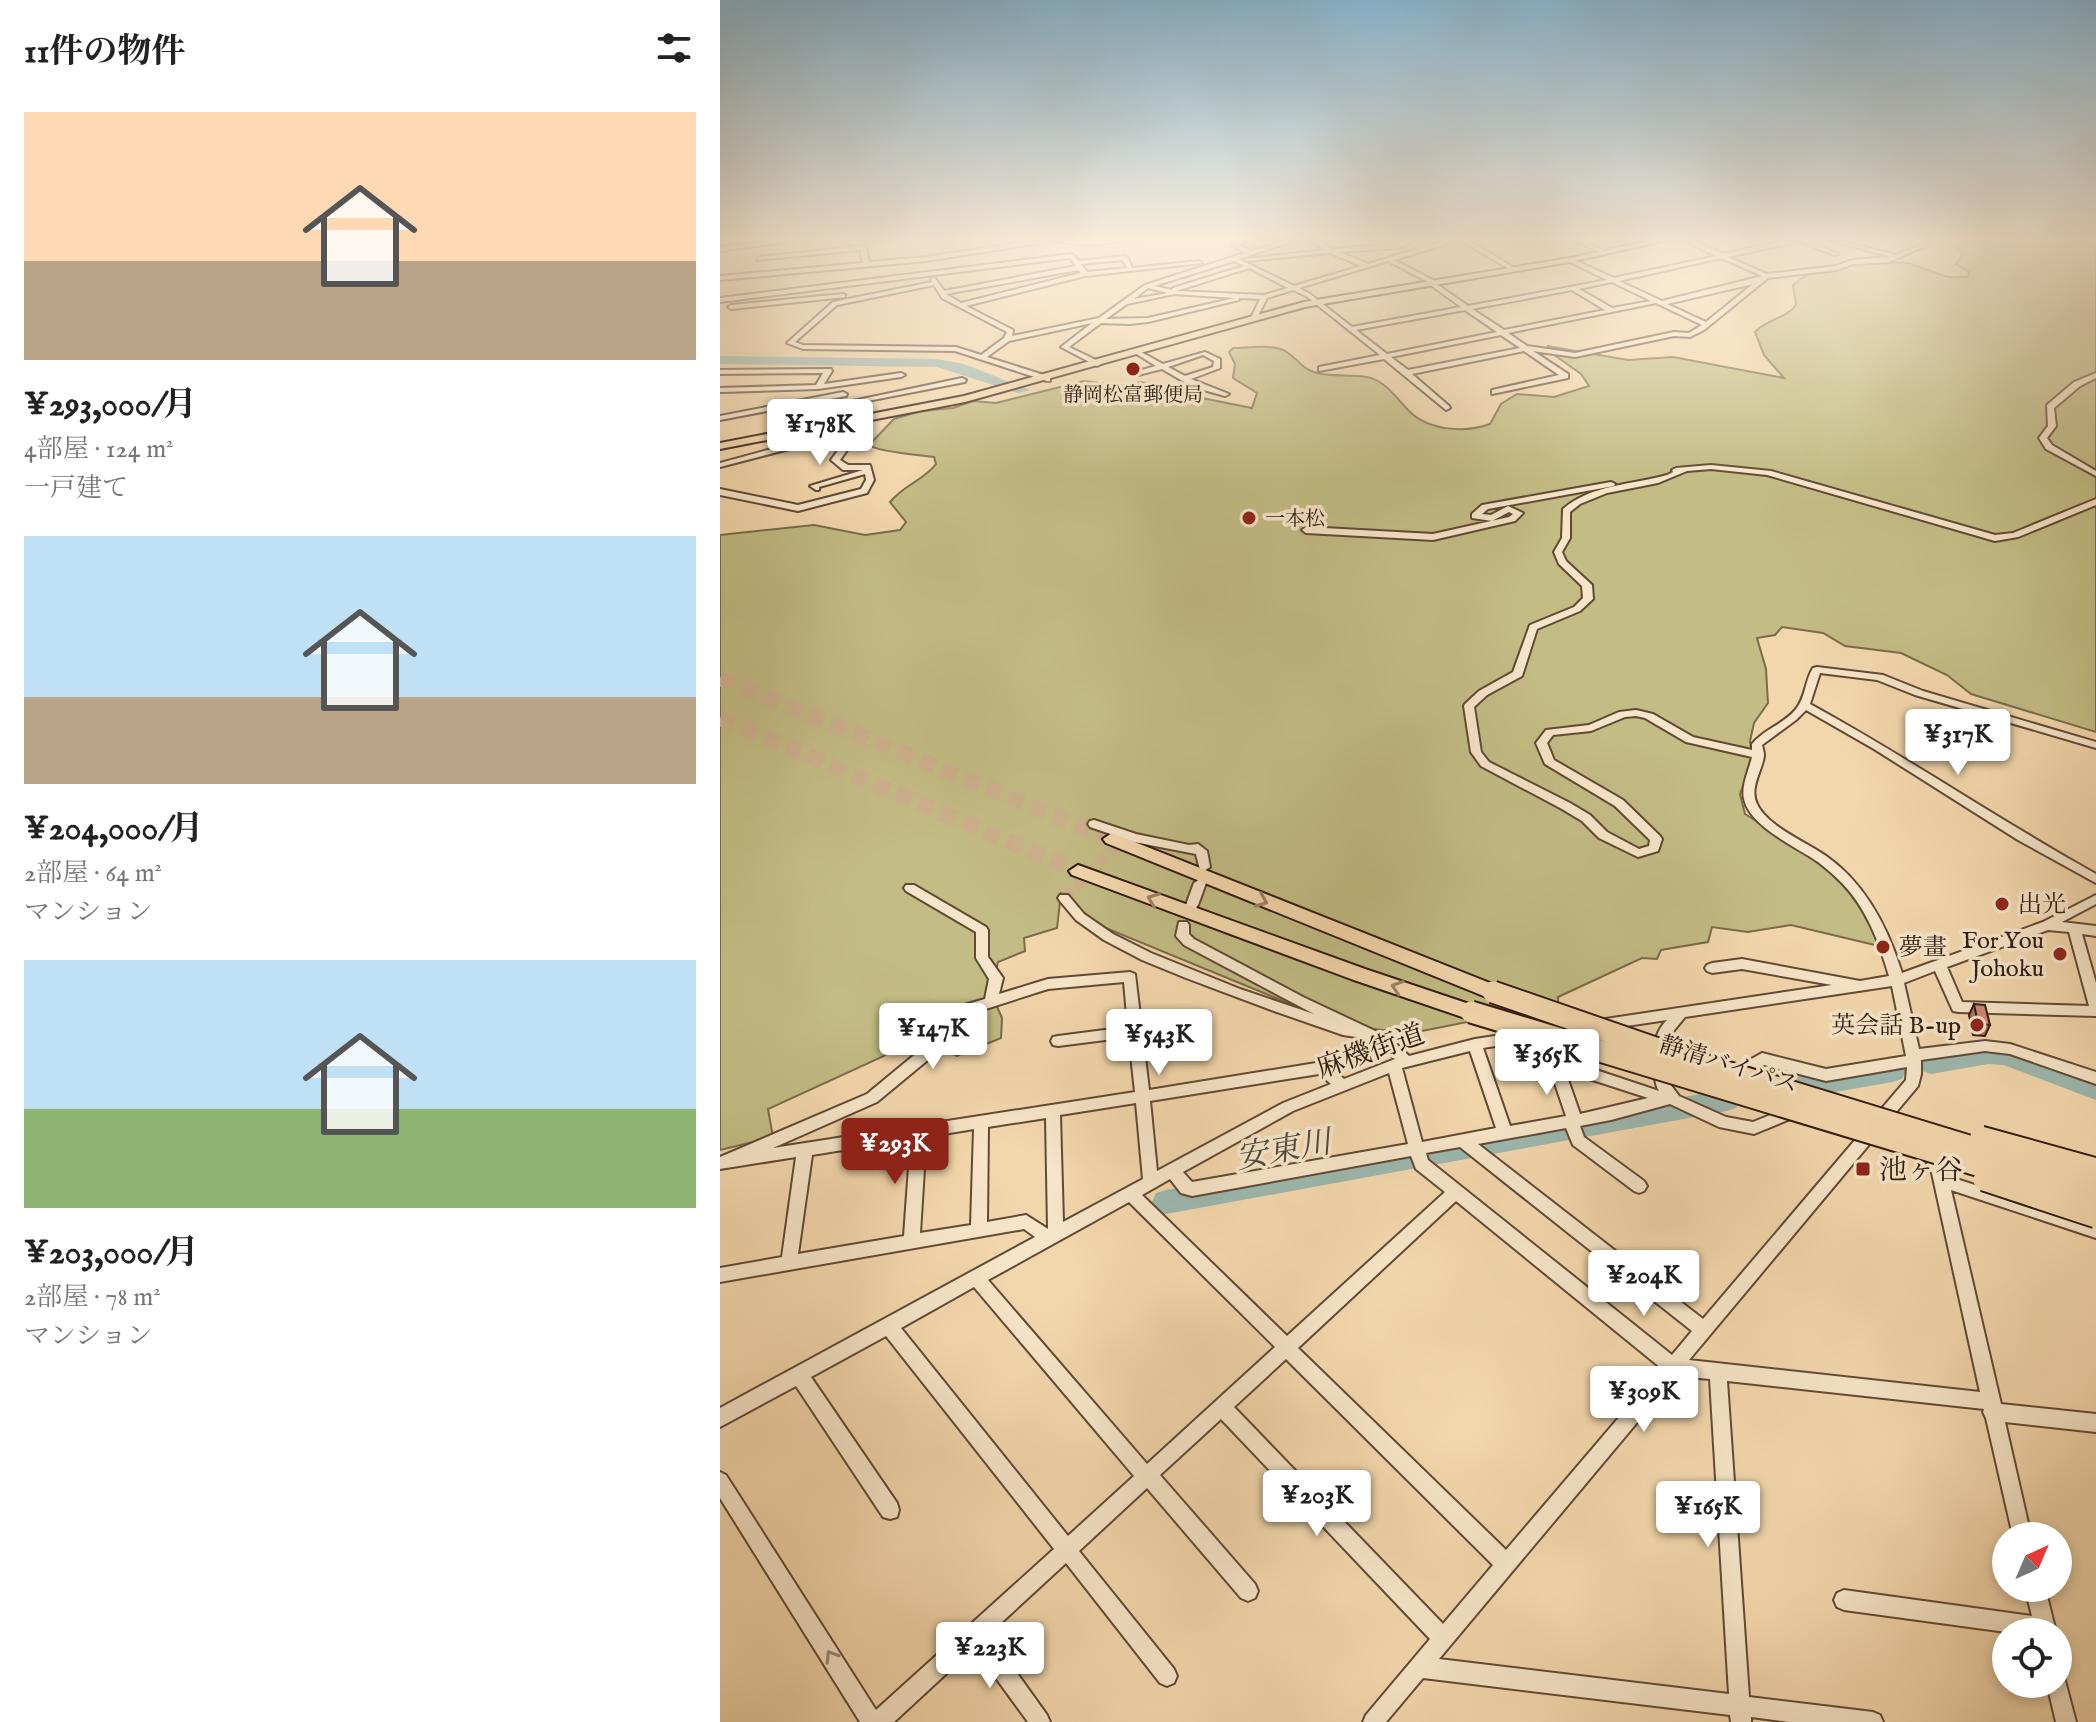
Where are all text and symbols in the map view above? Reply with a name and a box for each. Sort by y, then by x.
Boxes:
icon: filters [652,26,696,70]
text: 11件の物件 [24,31,185,74]
icon: home [288,164,432,308]
marker: 静岡松富郵便局 [1124,360,1142,378]
place label: 静岡松富郵便局 [1063,383,1203,408]
text: ¥293,000/月 [24,384,197,427]
pin: ¥178K [764,399,876,467]
text: ¥178K [785,408,855,441]
text: 4部屋 · 124 m² [24,433,173,466]
text: 一戸建て [24,472,128,505]
place label: 一本松 [1265,507,1325,532]
marker: 一本松 [1240,509,1258,527]
icon: home [288,588,432,732]
pin: ¥317K [1902,709,2014,777]
text: ¥317K [1923,718,1993,751]
text: ¥204,000/月 [24,808,204,851]
text: 2部屋 · 64 m² [24,857,162,890]
place label: 出光 [2018,890,2066,921]
one-way arrow [1254,891,1268,908]
one-way arrow [1147,892,1161,909]
marker: 出光 [1993,895,2011,913]
text: マンション [24,896,153,929]
place label: For You Johoku [1962,926,2044,985]
place label: 夢畫 [1899,933,1947,964]
marker: 夢畫 [1874,938,1892,956]
marker: For You Johoku [2051,945,2069,963]
one-way arrow [1391,981,1405,997]
pin: ¥147K [877,1003,989,1071]
pin: ¥543K [1103,1009,1215,1077]
place label: 英会話 B-up [1831,1011,1961,1042]
icon: home [288,1012,432,1156]
text: ¥147K [897,1012,969,1045]
marker: 英会話 B-up [1968,1016,1986,1034]
text: ¥543K [1124,1018,1194,1051]
street label: 麻機街道 [1312,1018,1429,1087]
pin: ¥365K [1491,1029,1603,1097]
street label: 静清バイパス [1655,1030,1802,1101]
text: ¥365K [1513,1038,1581,1071]
pin: ¥293K [839,1118,951,1186]
water label: 安東川 [1233,1122,1337,1180]
text: ¥293K [859,1127,931,1160]
place label: 池ヶ谷 [1879,1154,1963,1189]
marker: 池ヶ谷 [1854,1160,1872,1178]
text: ¥203,000/月 [24,1232,199,1275]
pin: ¥204K [1588,1250,1700,1318]
text: ¥204K [1606,1259,1682,1292]
text: 2部屋 · 78 m² [24,1281,161,1314]
text: マンション [24,1320,153,1353]
pin: ¥309K [1588,1366,1700,1434]
text: ¥309K [1608,1375,1680,1408]
pin: ¥203K [1261,1470,1373,1538]
text: ¥203K [1281,1479,1353,1512]
pin: ¥165K [1652,1481,1764,1549]
text: ¥165K [1674,1490,1742,1523]
north arrow [1992,1522,2072,1602]
map controls [1992,1522,2072,1698]
button: locate [1992,1618,2072,1698]
pin: ¥223K [934,1622,1046,1690]
text: ¥223K [954,1631,1026,1664]
one-way arrow [825,1650,840,1665]

